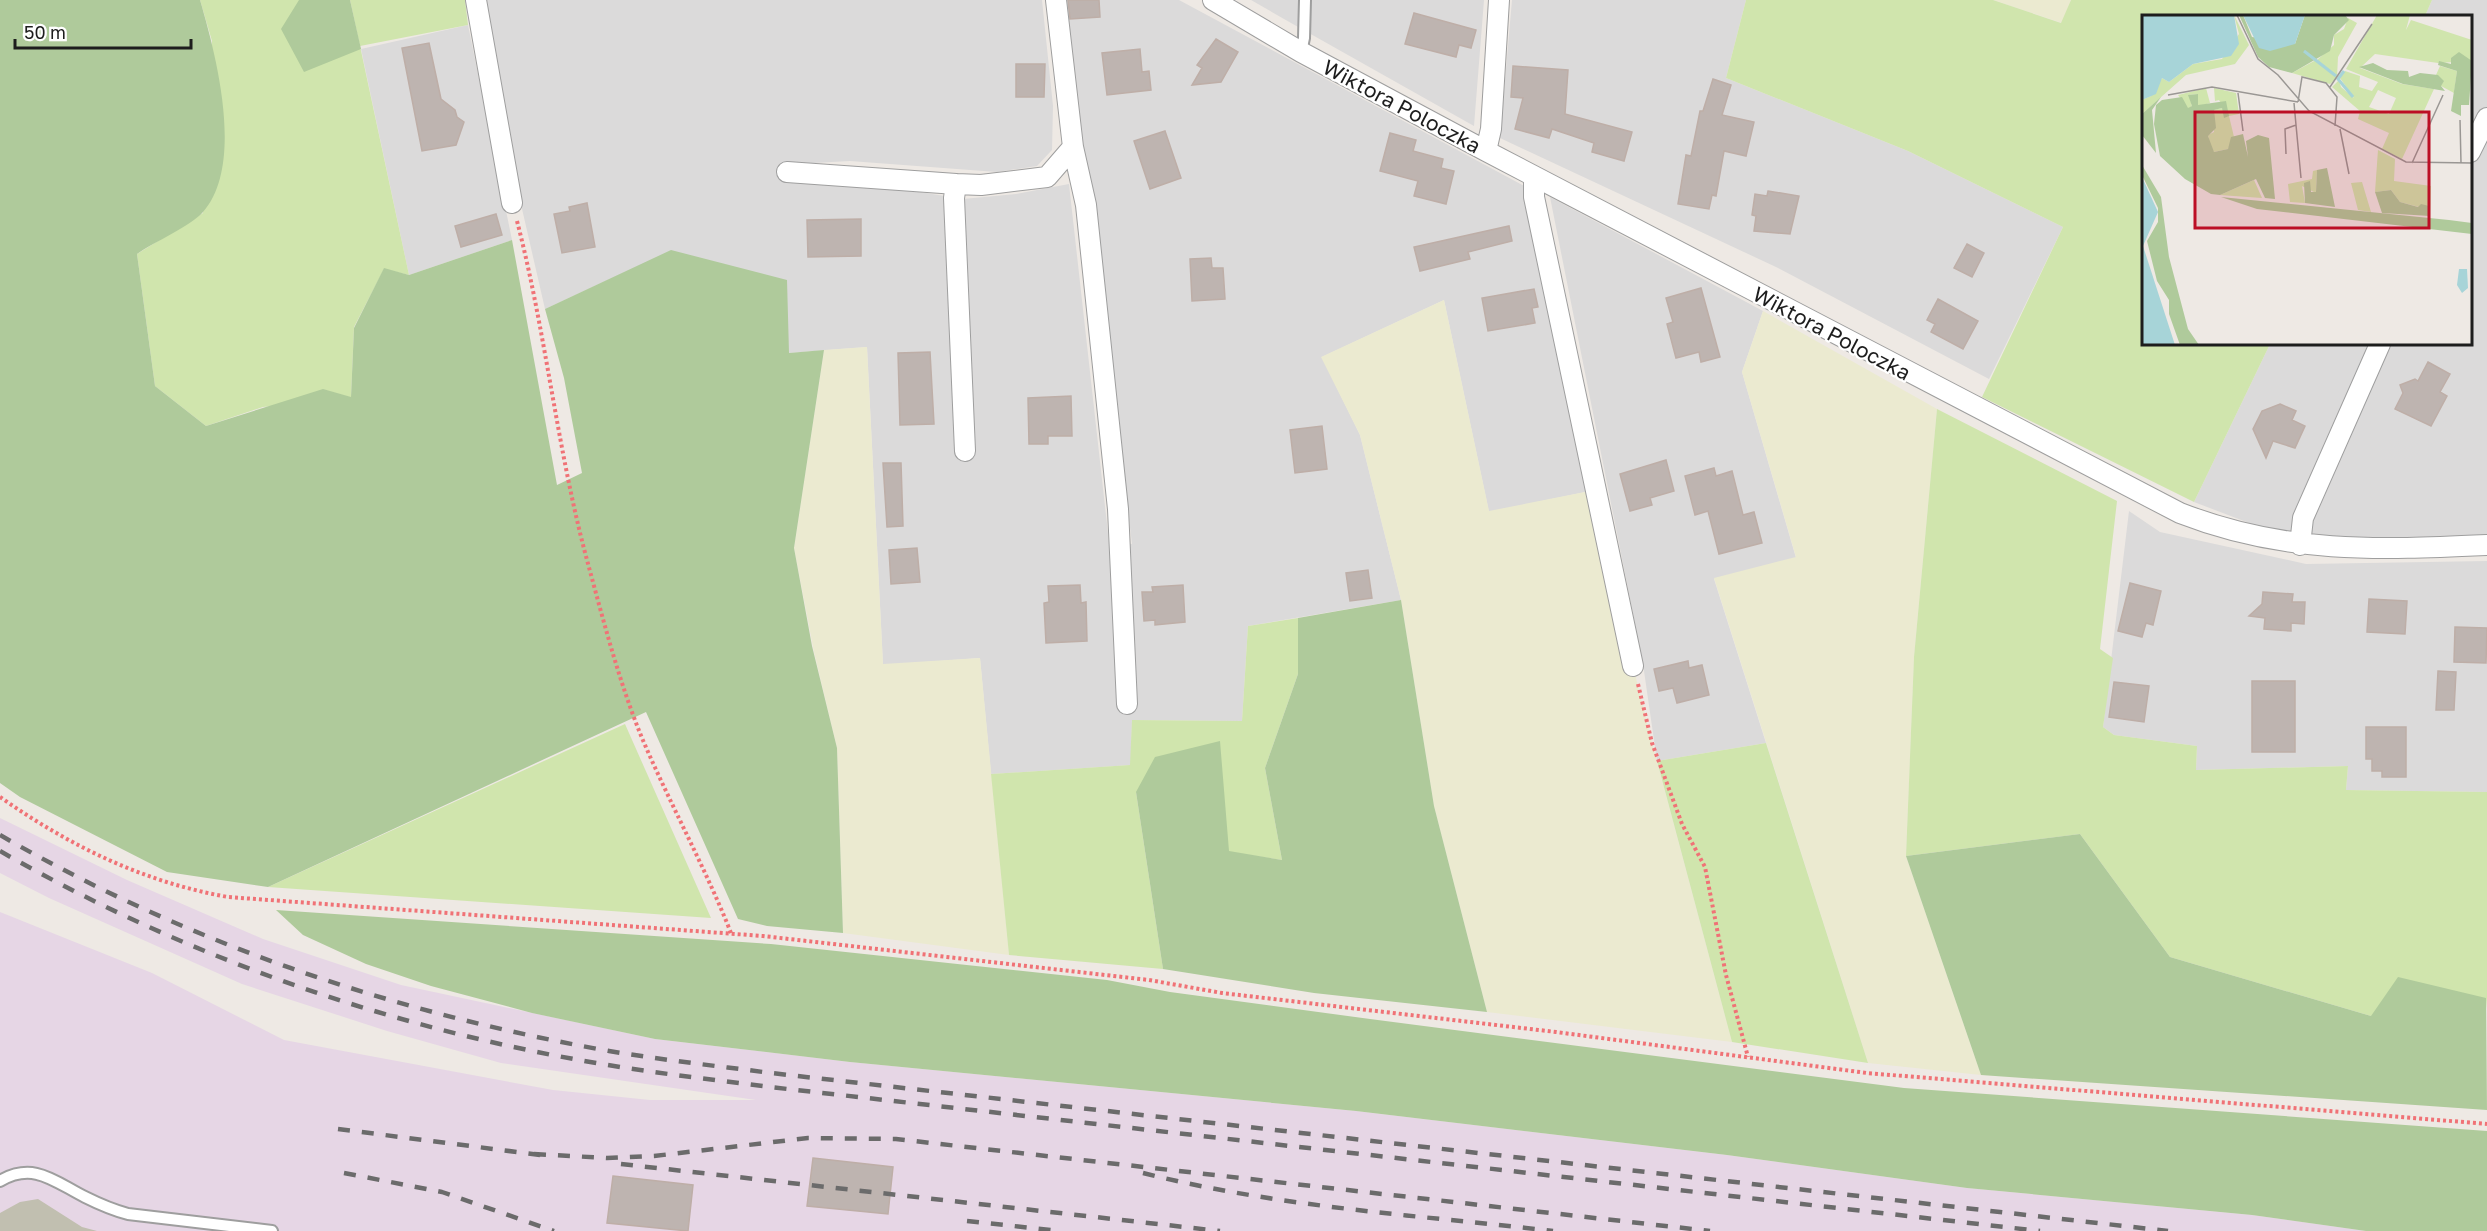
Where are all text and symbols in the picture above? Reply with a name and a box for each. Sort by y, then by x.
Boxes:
scale bar [15,12,190,50]
inset map [2142,15,2472,345]
text: 50 m [24,21,66,43]
street label: Wiktora Poloczka [1319,53,1485,159]
street label: Wiktora Poloczka [1749,280,1915,386]

